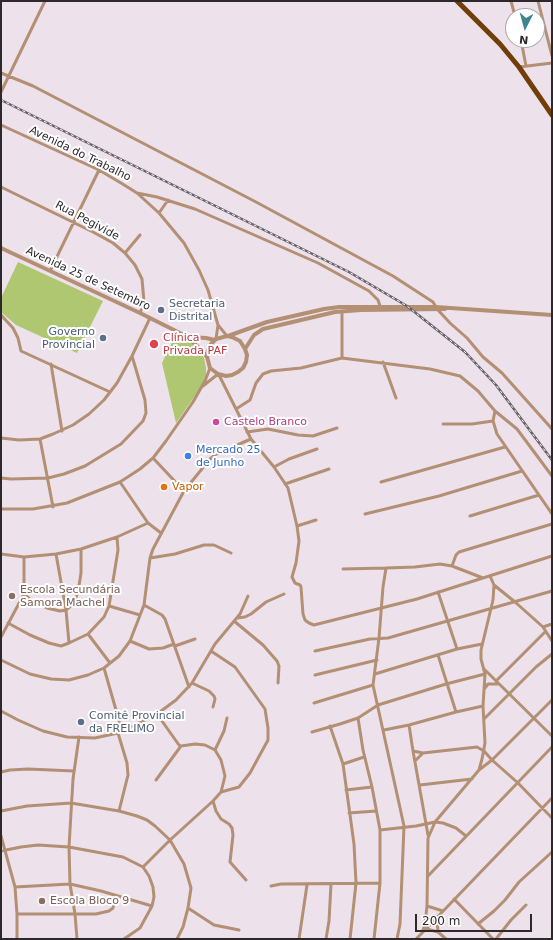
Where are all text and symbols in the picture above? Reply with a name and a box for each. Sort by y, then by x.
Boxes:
north arrow [505,8,545,48]
text: N [519,32,529,46]
street label: Avenida do Trabalho [27,124,133,184]
street label: Rua Pegivide [53,199,121,243]
street label: Avenida 25 de Setembro [24,244,152,314]
place label: Secretaria Distrital [169,297,225,323]
marker: Secretaria Distrital [156,305,166,315]
place label: Governo Provincial [42,325,95,351]
place label: Clínica Privada PAF [163,331,227,357]
marker: Governo Provincial [98,333,108,343]
marker: Clínica Privada PAF [148,338,160,350]
place label: Castelo Branco [224,415,307,429]
marker: Castelo Branco [211,417,221,427]
place label: Mercado 25 de Junho [196,443,261,469]
marker: Mercado 25 de Junho [183,451,193,461]
place label: Vapor [172,480,204,494]
marker: Vapor [159,482,169,492]
place label: Escola Secundária Samora Machel [20,583,121,609]
marker: Escola Secundária Samora Machel [7,591,17,601]
place label: Comitê Provincial da FRELIMO [89,709,185,735]
marker: Comitê Provincial da FRELIMO [76,717,86,727]
place label: Escola Bloco 9 [50,894,129,908]
marker: Escola Bloco 9 [37,896,47,906]
scale bar [417,906,534,932]
text: 200 m [422,914,460,928]

